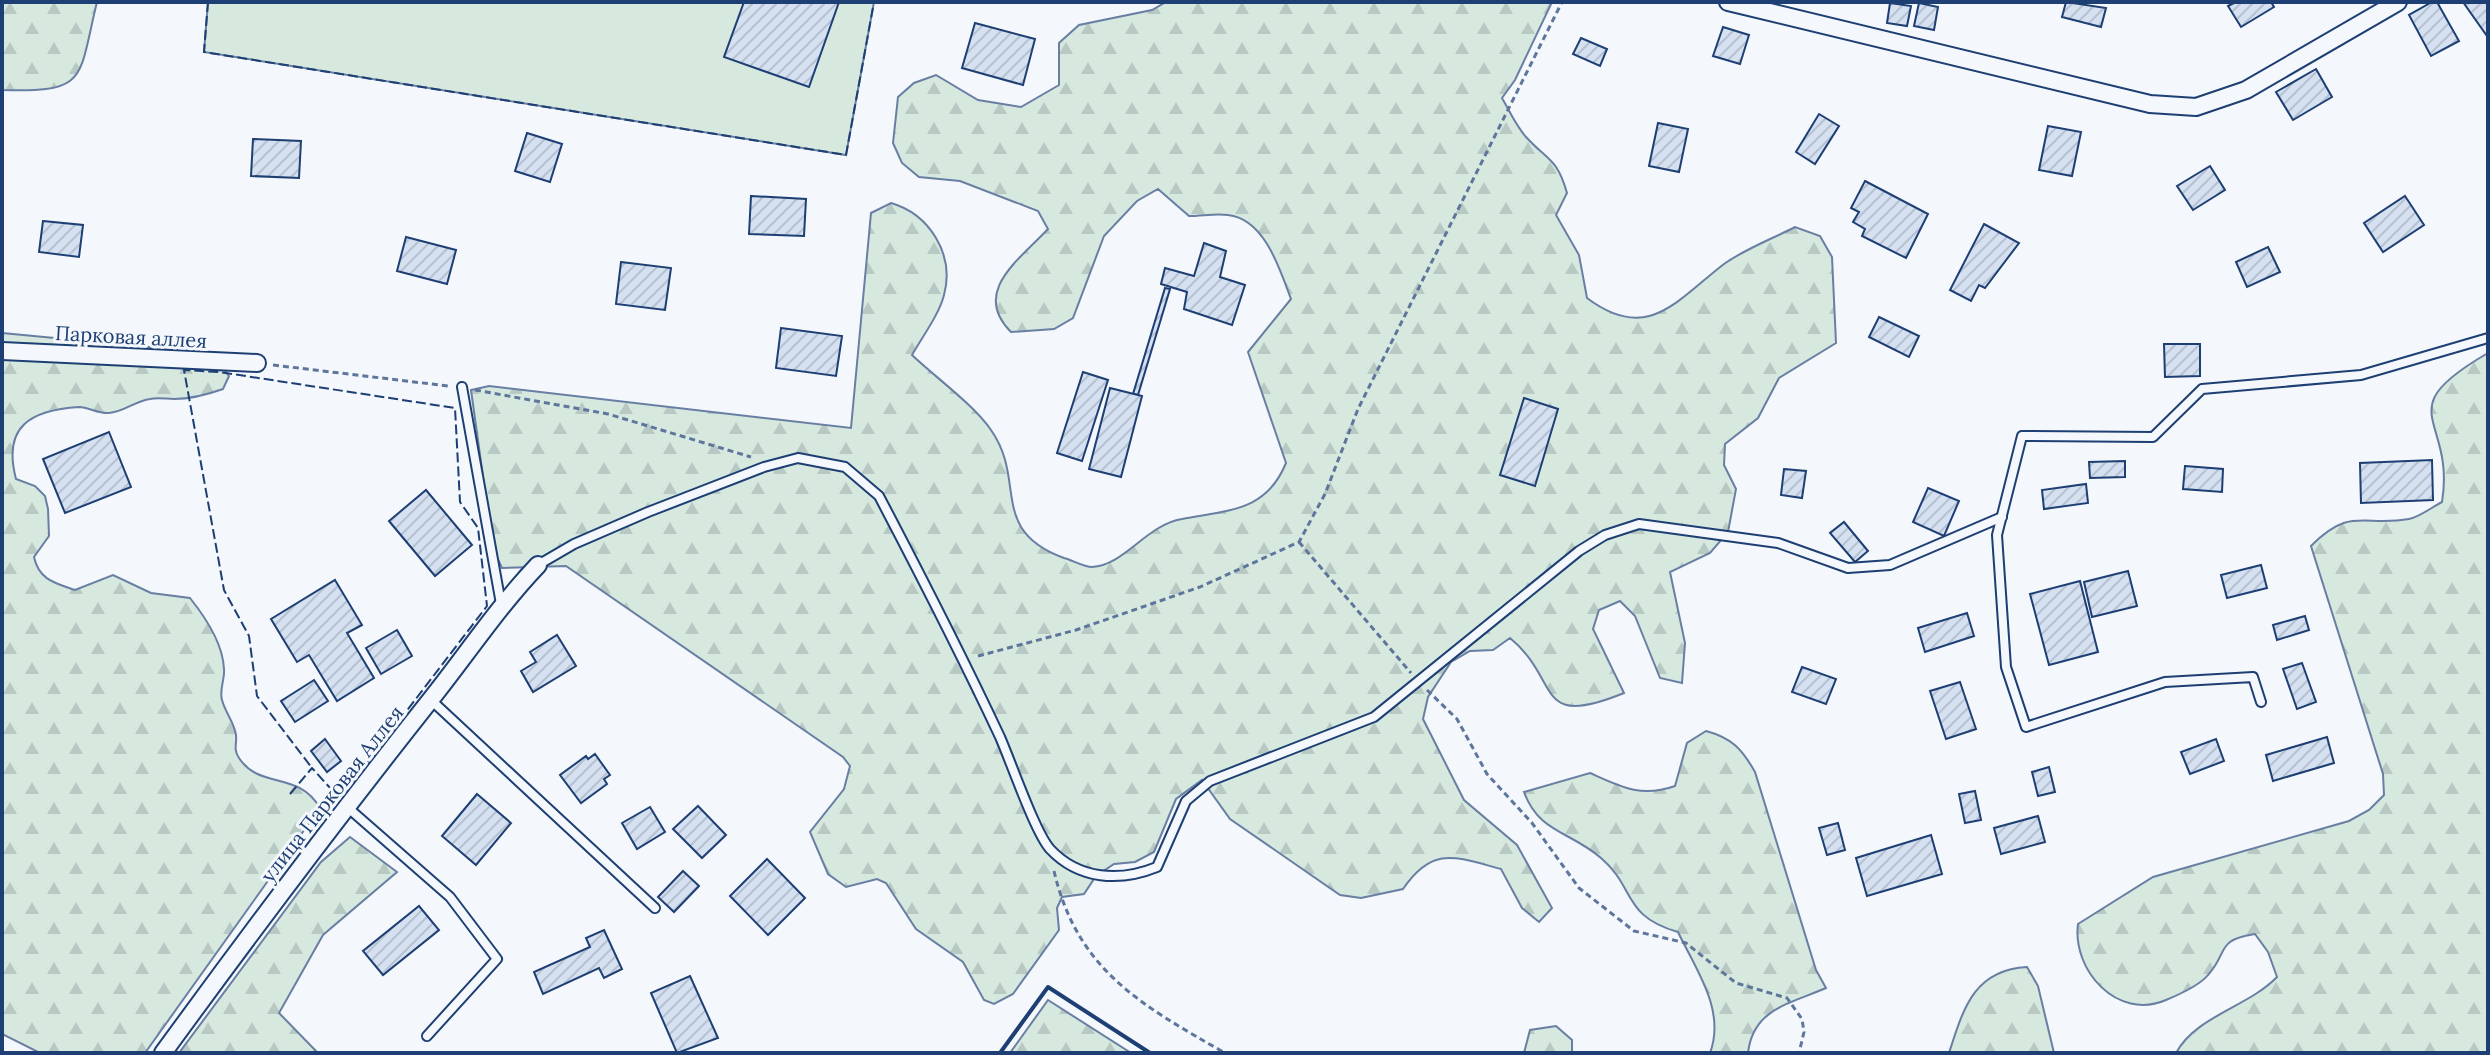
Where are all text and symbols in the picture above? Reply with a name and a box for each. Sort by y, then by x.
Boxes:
street label: Парковая аллея [54,320,208,353]
street label: улица Парковая Аллея [255,700,408,887]

